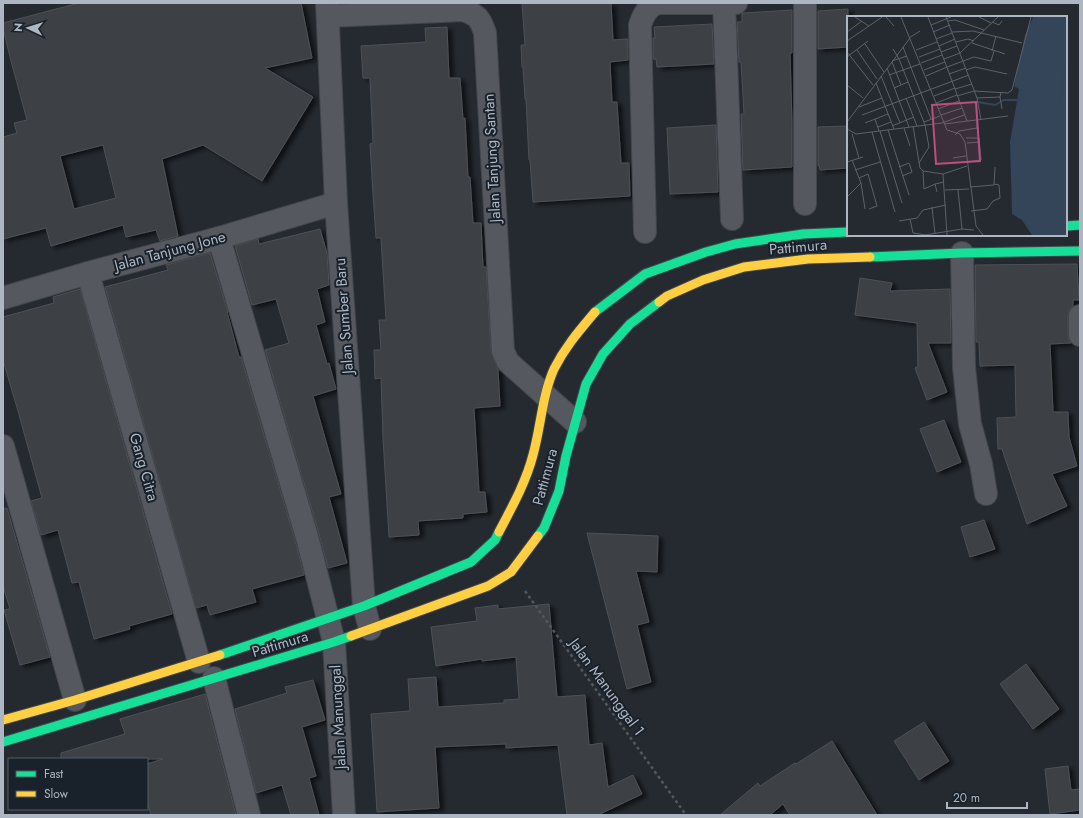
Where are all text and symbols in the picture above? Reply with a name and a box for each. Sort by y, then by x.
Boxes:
north arrow [8,8,48,48]
inset map [847,16,1067,236]
text: N [10,22,26,32]
street label: Jalan Tanjung Santan [478,93,506,225]
street label: Jalan Tanjung Jone [110,226,228,277]
street label: Pattimura [768,234,828,260]
street label: Jalan Sumber Baru [329,257,359,377]
street label: Gang Citra [124,430,164,504]
street label: Pattimura [527,446,563,508]
street label: Pattimura [249,625,311,663]
street label: Jalan Manunggal 1 [563,632,650,740]
street label: Jalan Manunggal [324,664,352,772]
legend [8,758,148,810]
text: Fast [44,765,63,783]
scale bar [947,784,1027,810]
text: Slow [44,785,69,803]
text: 20 m [953,789,980,807]

